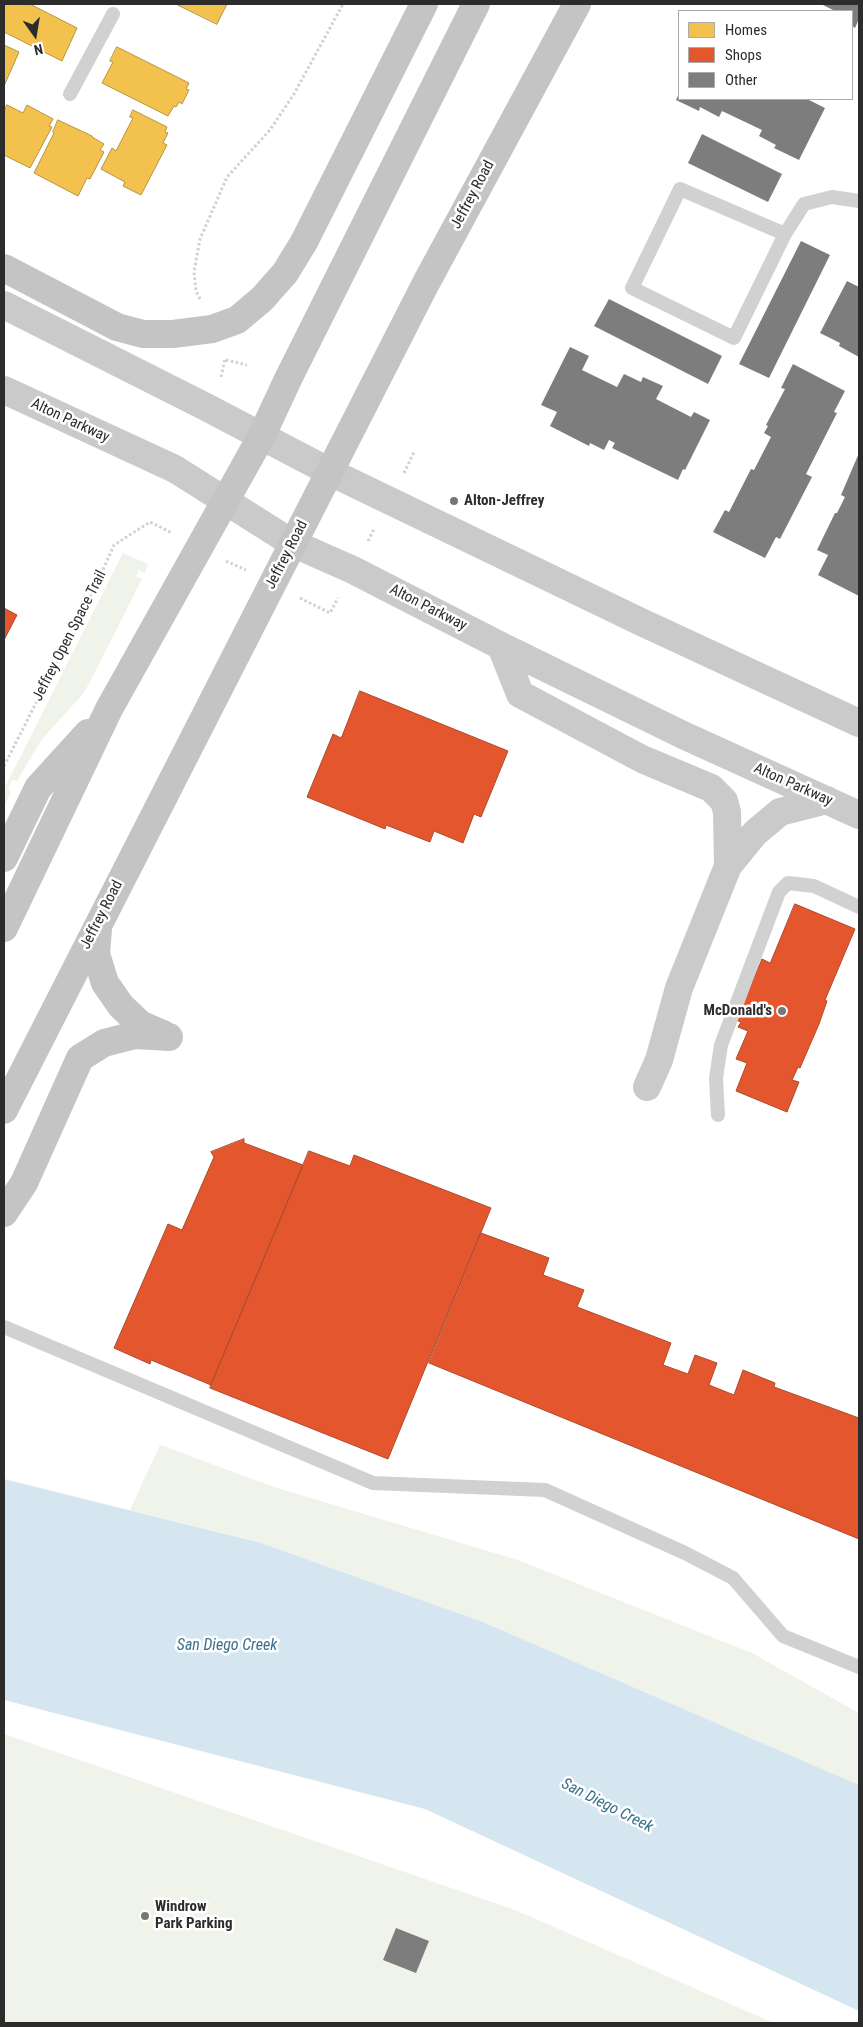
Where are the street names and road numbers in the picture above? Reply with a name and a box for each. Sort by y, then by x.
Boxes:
street label: Jeffrey Road [447,158,499,232]
street label: Alton Parkway [28,395,112,447]
street label: Jeffrey Road [262,518,312,592]
street label: Jeffrey Open Space Trail [29,568,111,704]
street label: Alton Parkway [386,581,470,635]
street label: Alton Parkway [751,760,835,810]
street label: Jeffrey Road [77,878,127,952]

